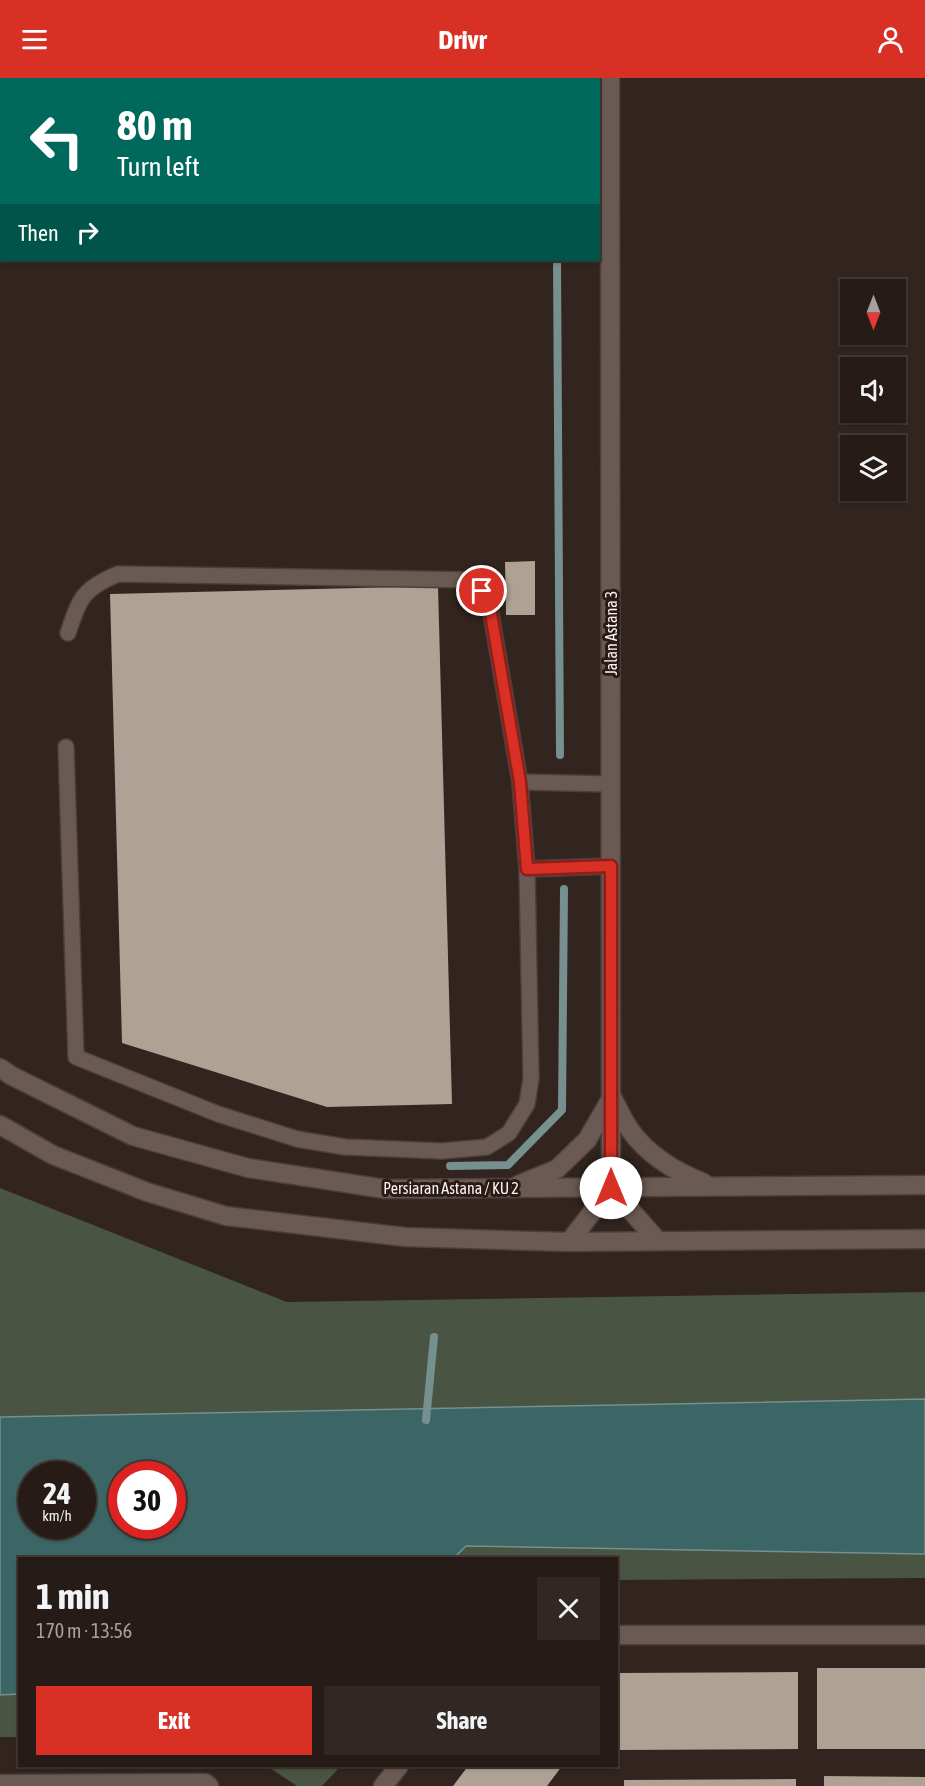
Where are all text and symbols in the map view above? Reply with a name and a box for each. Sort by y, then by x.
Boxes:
icon: menu [18,23,51,56]
icon: person [874,23,907,56]
text: Drivr [438,24,487,55]
text: 80 m [117,101,192,149]
icon: left [18,102,96,180]
text: Turn left [117,151,200,182]
icon: right [71,216,104,249]
text: Then [18,220,59,246]
north arrow [840,279,906,345]
map controls [840,279,906,501]
button: sound [840,357,906,423]
button: layers [840,435,906,501]
pin [456,565,507,616]
icon: arrive [465,574,498,607]
street label: Jalan Astana 3 [602,591,620,675]
position arrow [579,1156,643,1220]
street label: Persiaran Astana / KU 2 [383,1179,519,1197]
speed limit sign: 30 [108,1461,186,1539]
text: 24 [43,1476,71,1510]
text: km/h [42,1507,72,1524]
text: 1 min [36,1575,110,1617]
button: close [537,1577,600,1640]
text: 170 m · 13:56 [36,1619,132,1642]
button: Exit [36,1686,312,1755]
button: Share [324,1686,600,1755]

